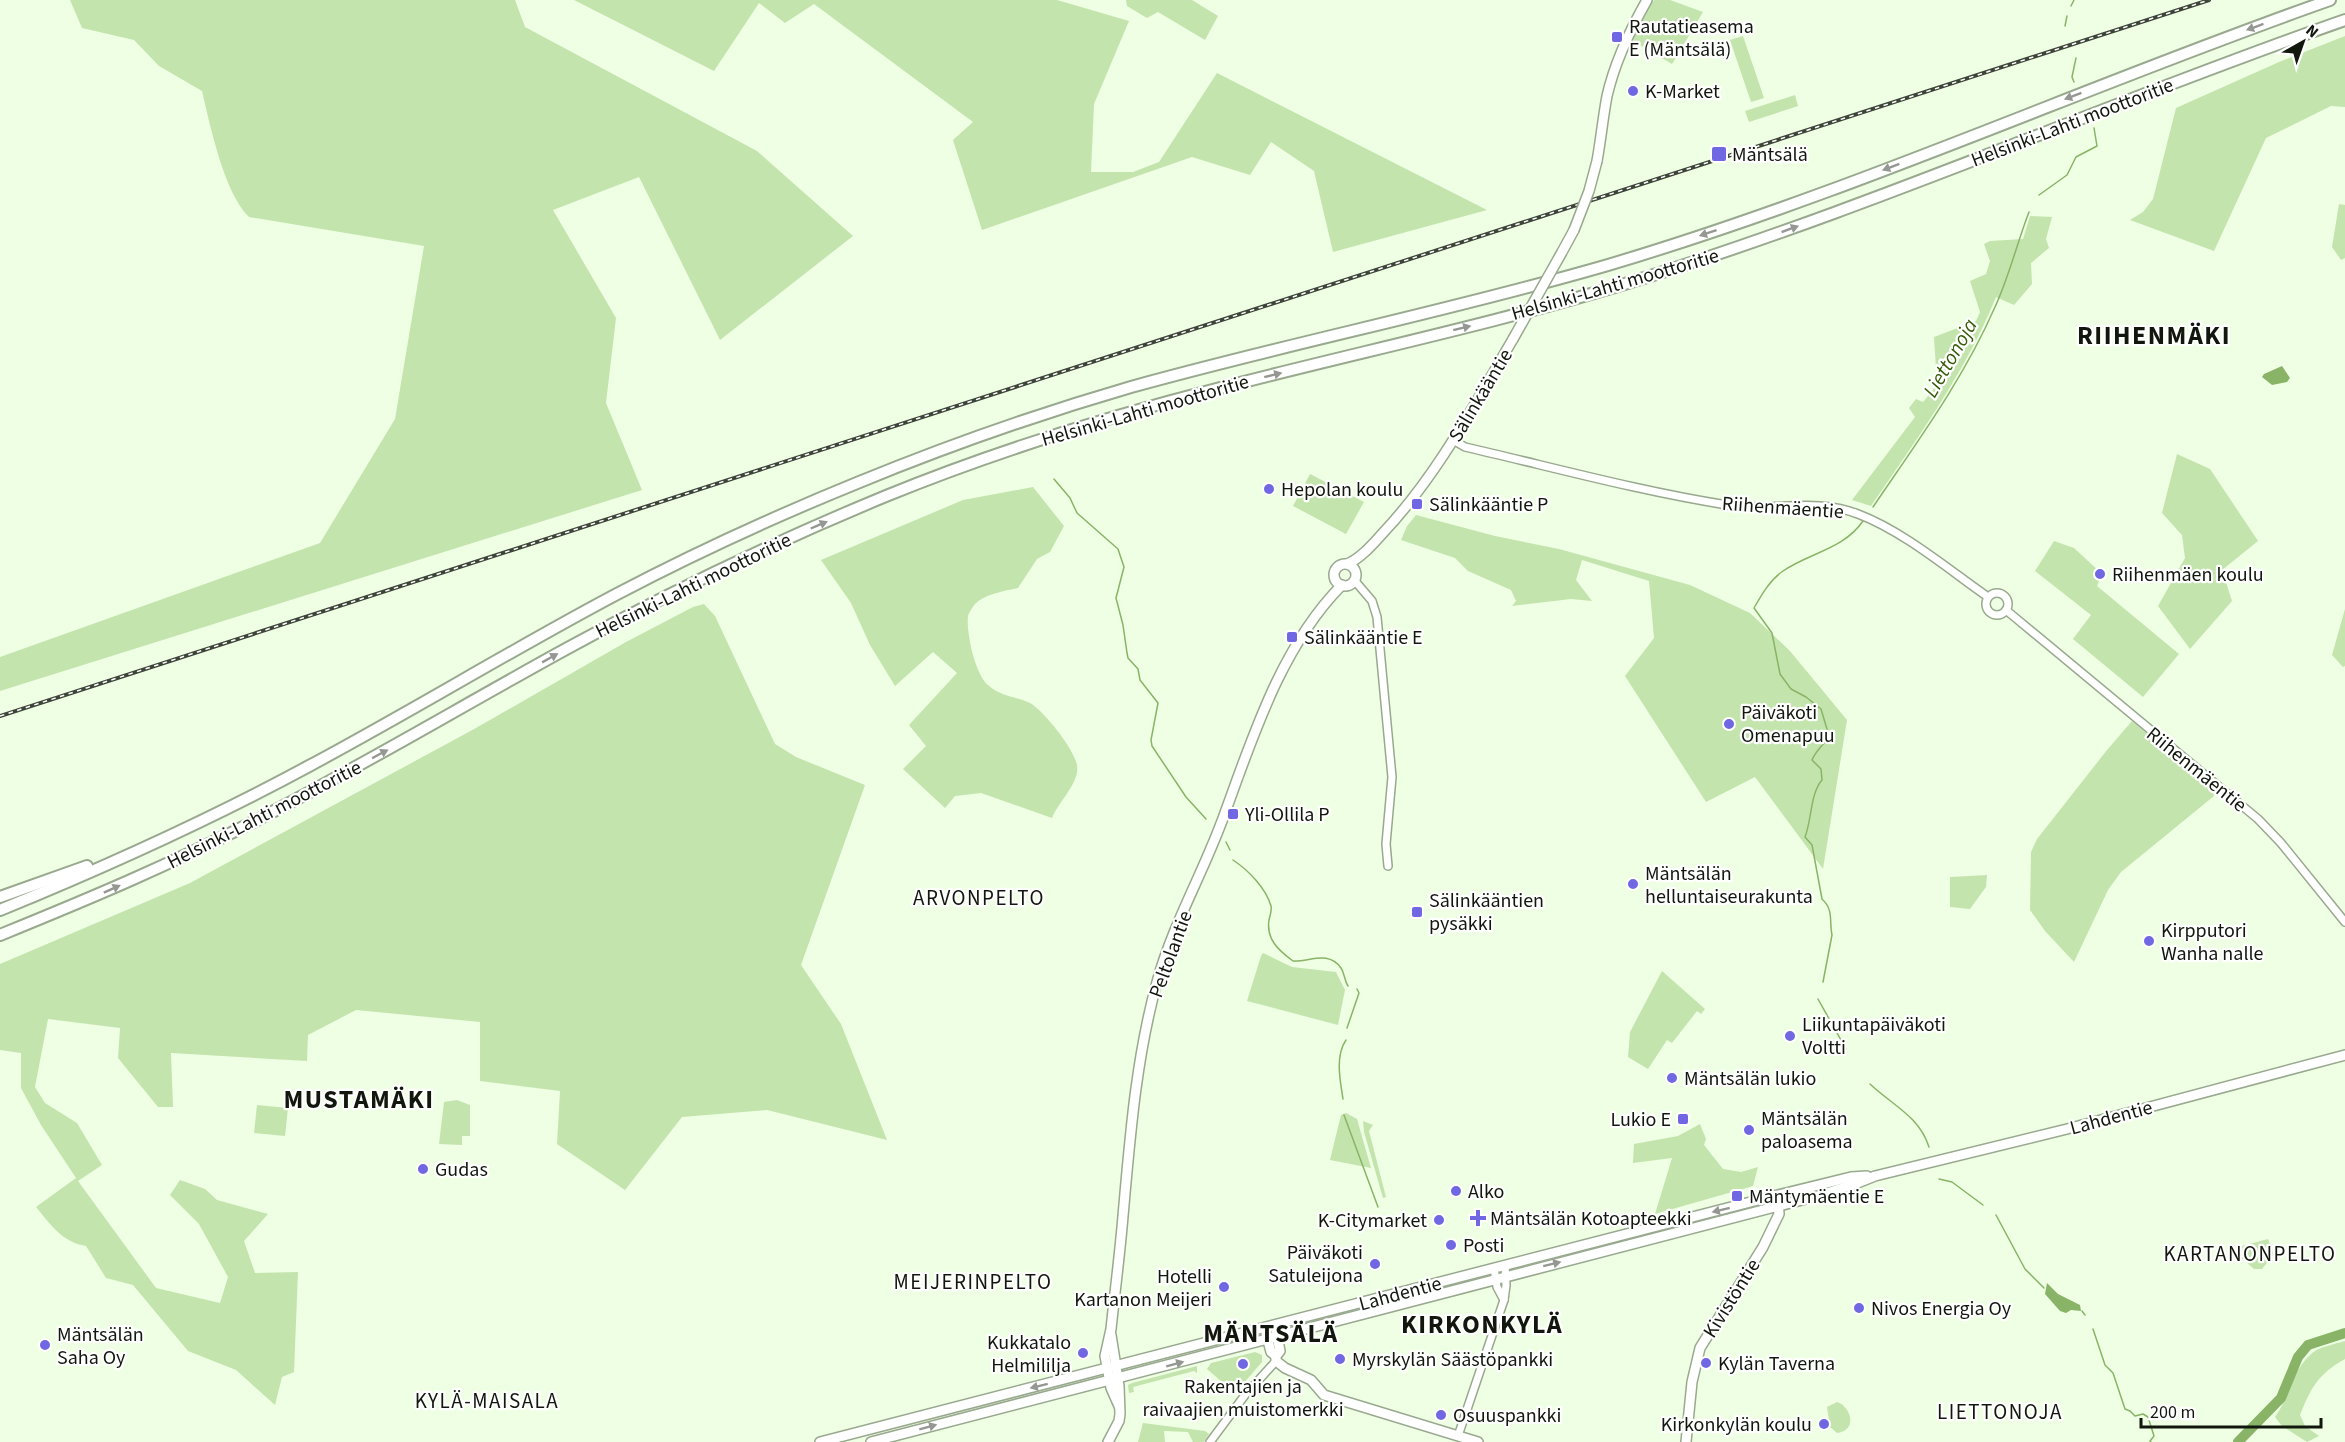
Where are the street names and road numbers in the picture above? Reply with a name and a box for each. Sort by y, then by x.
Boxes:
street label: Helsinki-Lahti moottoritie [1967,71,2178,174]
street label: Helsinki-Lahti moottoritie [1508,242,1722,328]
street label: Sälinkääntie [1442,344,1520,447]
street label: Helsinki-Lahti moottoritie [1038,368,1252,454]
street label: Riihenmäentie [1721,490,1845,526]
street label: Helsinki-Lahti moottoritie [591,526,796,646]
street label: Riihenmäentie [2140,720,2253,819]
street label: Helsinki-Lahti moottoritie [162,754,367,876]
street label: Peltolantie [1142,907,1200,1002]
street label: Lahdentie [2067,1094,2156,1142]
street label: Kivistöntie [1696,1253,1767,1344]
street label: Lahdentie [1356,1270,1445,1318]

